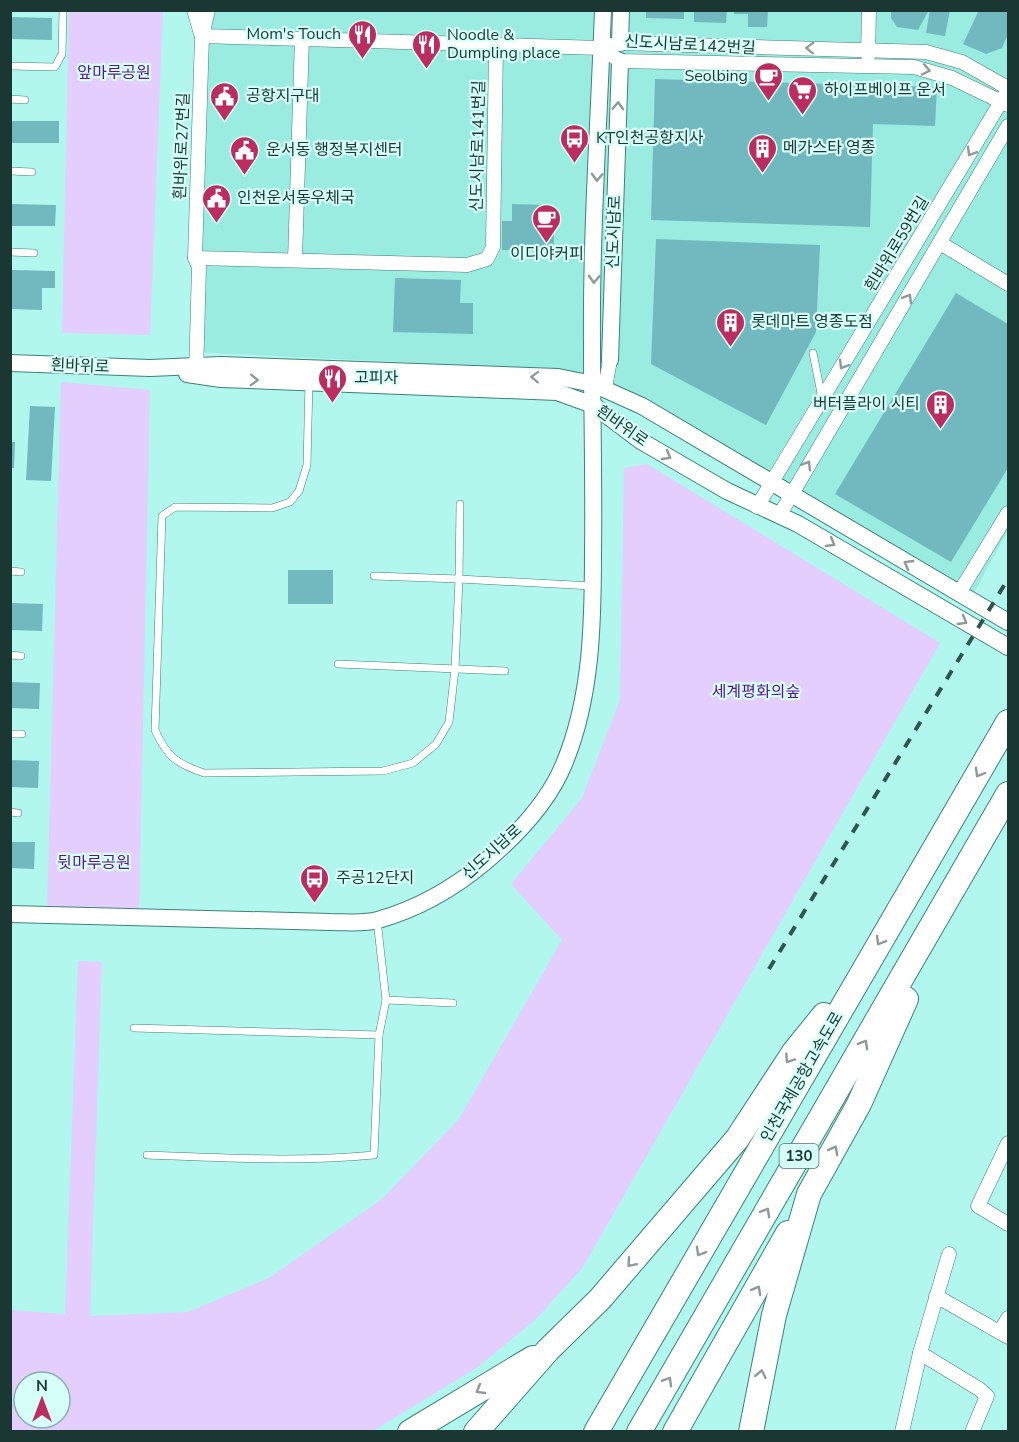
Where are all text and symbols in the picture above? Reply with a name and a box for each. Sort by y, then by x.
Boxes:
restaurant icon: Mom's Touch [346,18,378,60]
place label: Mom's Touch [247,23,341,45]
place label: Noodle & Dumpling place [447,24,560,64]
restaurant icon: Noodle & Dumpling place [410,28,442,70]
street label: 신도시남로142번길 [624,31,756,59]
one-way arrow [806,42,815,54]
cafe icon: Seolbing [753,60,785,102]
park label: 앞마루공원 [77,62,151,84]
one-way arrow [920,62,930,75]
place label: Seolbing [685,65,748,87]
supermarket icon: 하이프베이프 운서 [787,74,819,116]
place label: 하이프베이프 운서 [824,79,946,101]
public building icon: 공항지구대 [209,80,241,122]
street label: 신도시남로141번길 [466,80,490,212]
place label: 공항지구대 [246,85,320,107]
street label: 흰바위로27번길 [169,92,195,200]
one-way arrow [612,102,625,111]
bus stop icon: KT인천공항지사 [559,122,591,164]
place label: KT인천공항지사 [596,127,704,149]
building icon: 메가스타 영종 [746,132,778,174]
public building icon: 운서동 행정복지센터 [229,134,261,176]
place label: 메가스타 영종 [783,137,875,159]
place label: 운서동 행정복지센터 [266,139,403,161]
one-way arrow [967,146,979,156]
one-way arrow [591,172,603,181]
public building icon: 인천운서동우체국 [200,182,232,224]
place label: 인천운서동우체국 [237,187,355,209]
street label: 흰바위로59번길 [860,192,934,296]
street label: 신도시남로 [602,195,626,269]
cafe icon: 이디야커피 [531,202,563,244]
place label: 이디야커피 [510,243,584,265]
one-way arrow [587,274,600,283]
one-way arrow [900,294,912,304]
building icon: 롯데마트 영종도점 [714,306,746,348]
place label: 롯데마트 영종도점 [751,311,873,333]
street label: 흰바위로 [50,354,110,378]
one-way arrow [839,359,850,369]
restaurant icon: 고피자 [317,362,349,404]
place label: 고피자 [354,367,398,389]
one-way arrow [530,370,539,383]
one-way arrow [250,374,259,387]
building icon: 버터플라이 시티 [925,388,957,430]
place label: 버터플라이 시티 [813,393,920,415]
street label: 흰바위로 [592,400,653,452]
one-way arrow [661,449,671,460]
one-way arrow [800,461,812,471]
one-way arrow [825,536,835,548]
one-way arrow [904,560,914,571]
one-way arrow [957,613,968,625]
park label: 세계평화의숲 [712,681,800,703]
one-way arrow [975,767,986,777]
street label: 신도시남로 [457,819,527,885]
park label: 뒷마루공원 [57,852,131,874]
bus stop icon: 주공12단지 [299,862,331,904]
place label: 주공12단지 [336,867,414,889]
one-way arrow [876,935,888,945]
street label: 인천국제공항고속도로 [756,1008,848,1146]
one-way arrow [857,1040,868,1050]
one-way arrow [785,1053,796,1064]
road number: 130 [780,1144,818,1168]
one-way arrow [827,1145,838,1156]
one-way arrow [759,1208,770,1218]
one-way arrow [695,1246,707,1256]
one-way arrow [627,1256,638,1267]
one-way arrow [750,1286,761,1296]
one-way arrow [754,1369,767,1379]
north arrow [12,1370,72,1430]
text: N [36,1375,48,1397]
one-way arrow [661,1377,672,1387]
one-way arrow [476,1383,486,1394]

